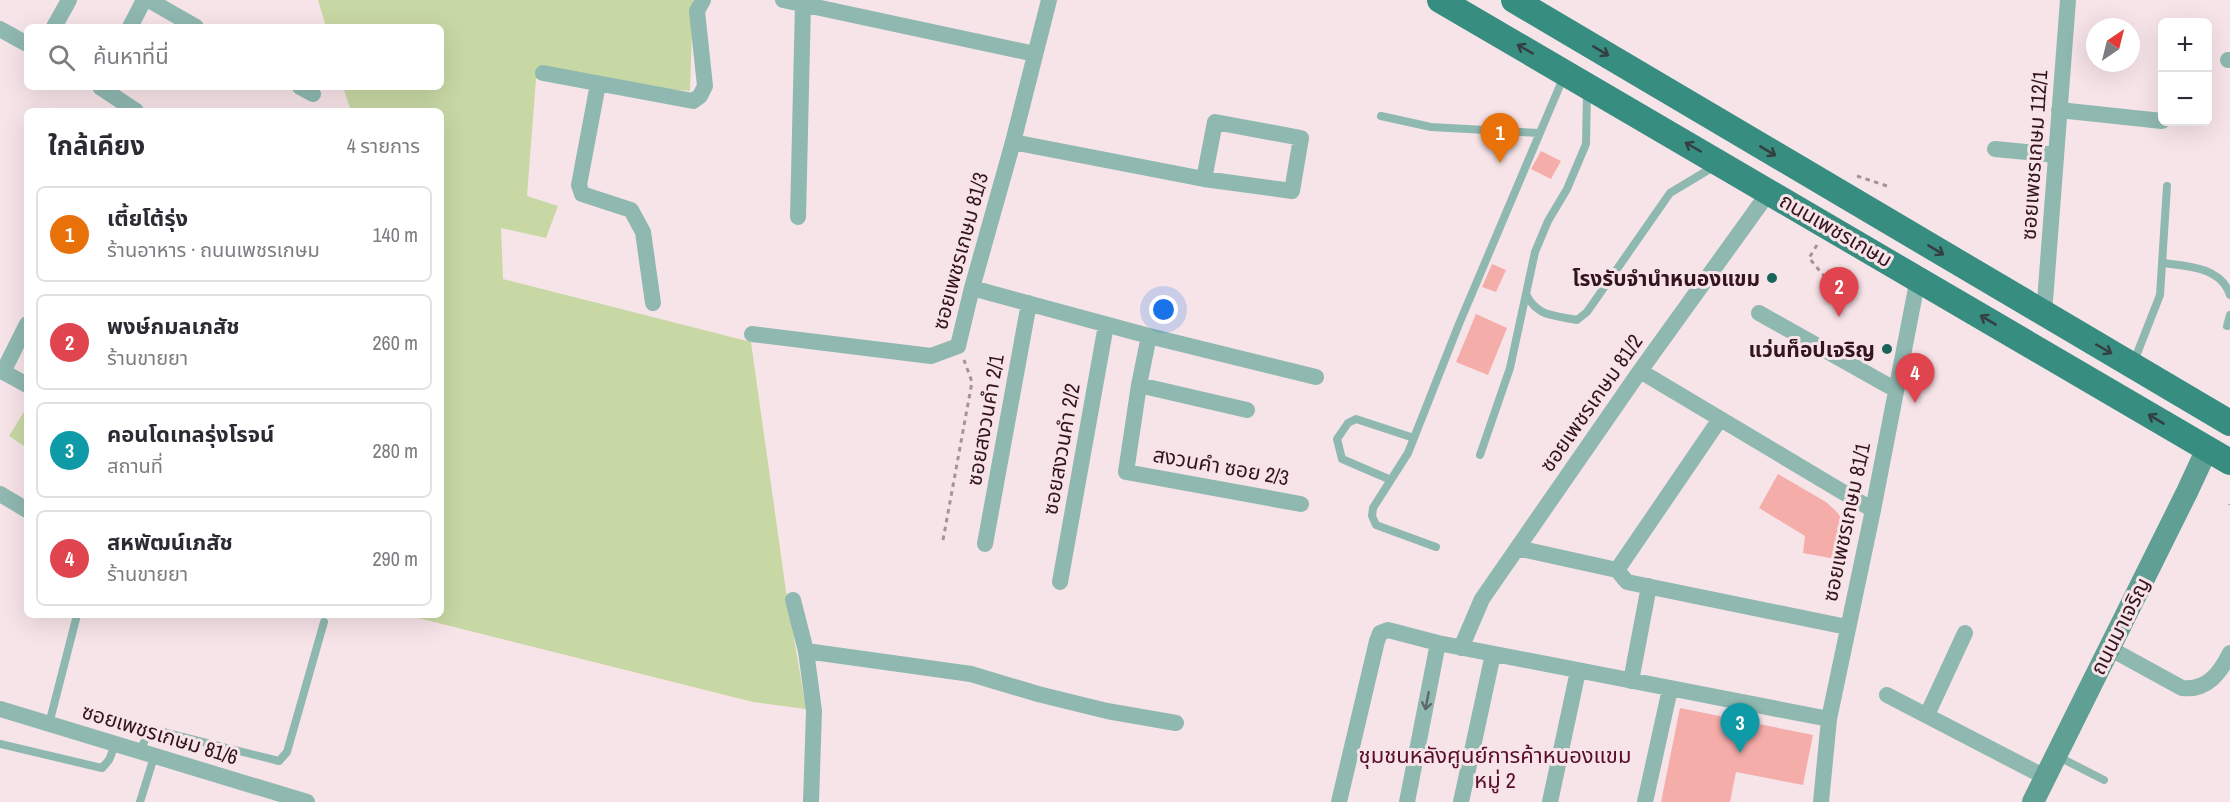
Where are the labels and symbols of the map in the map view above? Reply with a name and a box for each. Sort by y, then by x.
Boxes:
north arrow [2086,18,2140,72]
one-way arrow [1516,43,1534,54]
one-way arrow [1592,46,1609,58]
street label: ซอยเพชรเกษม 112/1 [2014,69,2054,241]
pin: 1 [1480,114,1520,163]
one-way arrow [1685,141,1702,153]
one-way arrow [1759,145,1776,157]
street label: ซอยเพชรเกษม 81/3 [925,169,995,333]
street label: ถนนเพชรเกษม [1774,186,1898,274]
one-way arrow [1927,244,1944,256]
place label: โรงรับจำนำหนองแขม [1572,264,1760,293]
pin: 2 [1820,268,1858,317]
marker: โรงรับจำนำหนองแขม [1765,271,1779,285]
your location [1149,295,1178,324]
one-way arrow [1980,313,1997,325]
street label: ซอยเพชรเกษม 81/2 [1533,328,1649,478]
place label: แว่นท็อปเจริญ [1749,335,1875,364]
marker: แว่นท็อปเจริญ [1880,342,1894,356]
one-way arrow [2095,343,2112,355]
street label: ซอยสงวนคำ 2/1 [959,352,1011,488]
pin: 4 [1896,354,1934,403]
street label: ซอยสงวนคำ 2/2 [1035,381,1087,517]
one-way arrow [2148,413,2165,425]
street label: ซอยเพชรเกษม 81/1 [1815,439,1877,604]
street label: สงวนคำ ซอย 2/3 [1151,440,1291,492]
street label: ถนนมาเจริญ [2083,572,2157,680]
one-way arrow [1421,690,1432,710]
street label: ซอยเพชรเกษม 81/6 [78,696,242,772]
pin: 3 [1720,704,1760,753]
district label: ชุมชนหลังศูนย์การค้าหนองแขม หมู่ 2 [1359,740,1631,795]

